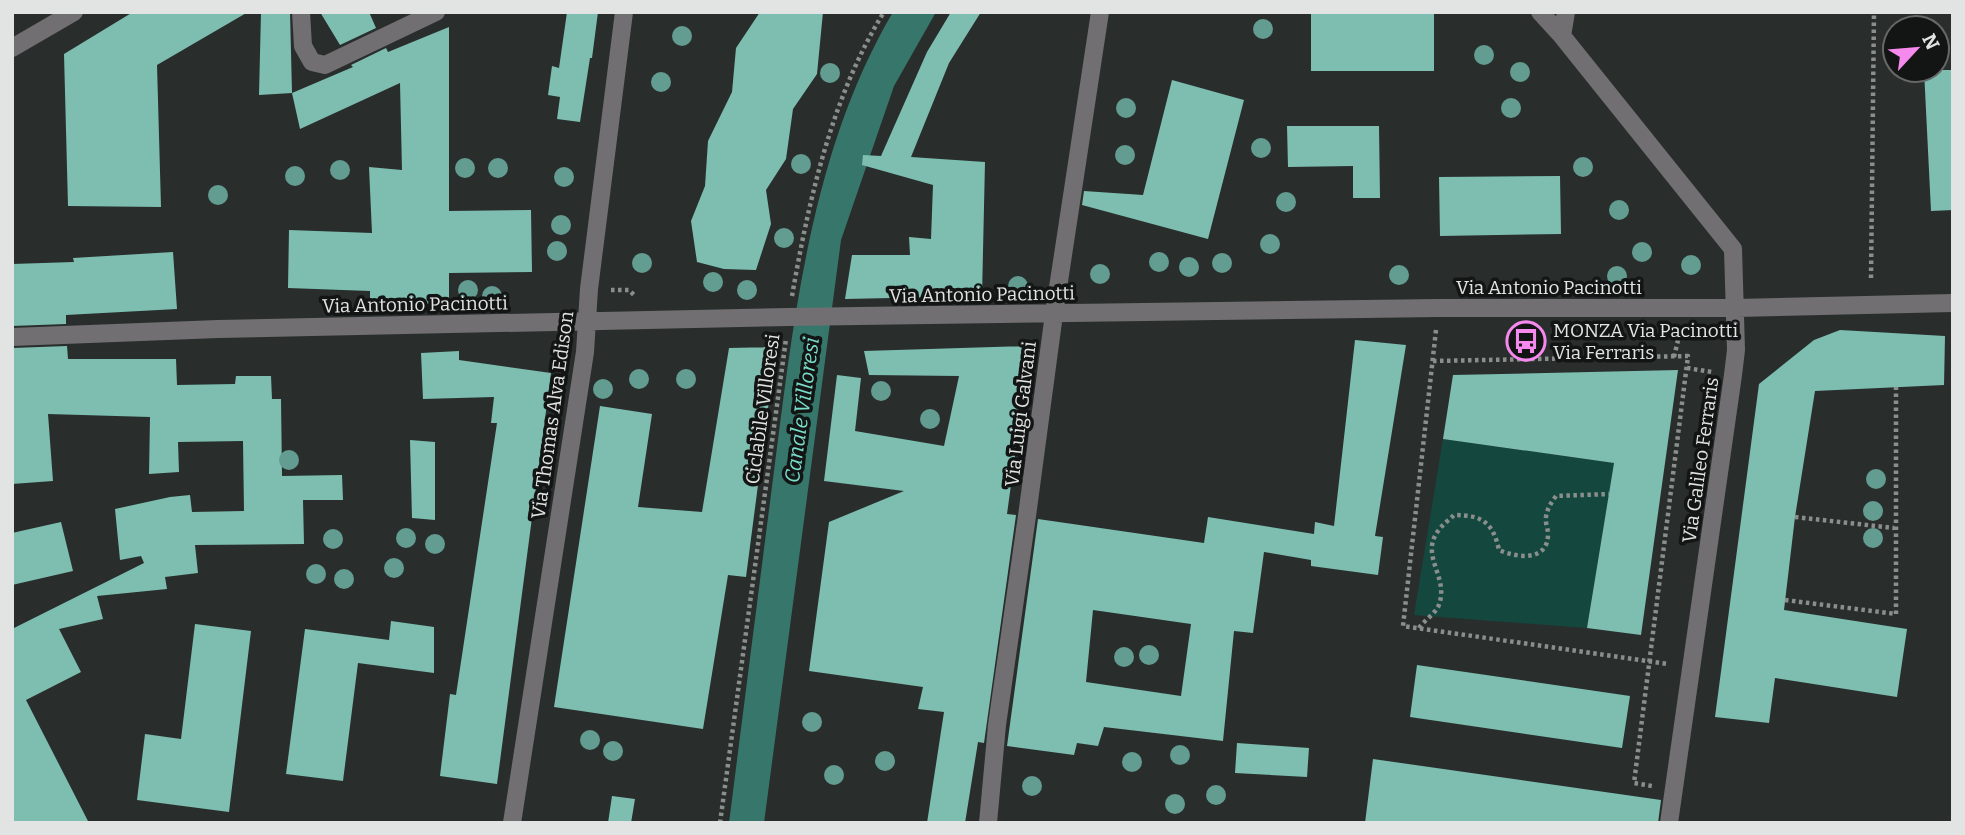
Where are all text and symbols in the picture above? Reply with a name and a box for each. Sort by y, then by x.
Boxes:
north arrow [1881,14,1951,84]
text: N [1917,30,1945,54]
street label: Via Antonio Pacinotti [1456,276,1642,299]
street label: Via Antonio Pacinotti [889,281,1075,308]
street label: Via Antonio Pacinotti [322,291,508,318]
street label: Via Thomas Alva Edison [527,310,578,520]
place label: MONZA Via Pacinotti Via Ferraris [1553,319,1738,364]
bus stop icon: MONZA Via Pacinotti Via Ferraris [1505,320,1547,362]
street label: Ciclabile Villoresi [741,332,784,486]
water label: Canale Villoresi [779,335,825,485]
street label: Via Luigi Galvani [1000,340,1041,488]
street label: Via Galileo Ferraris [1677,376,1724,544]

